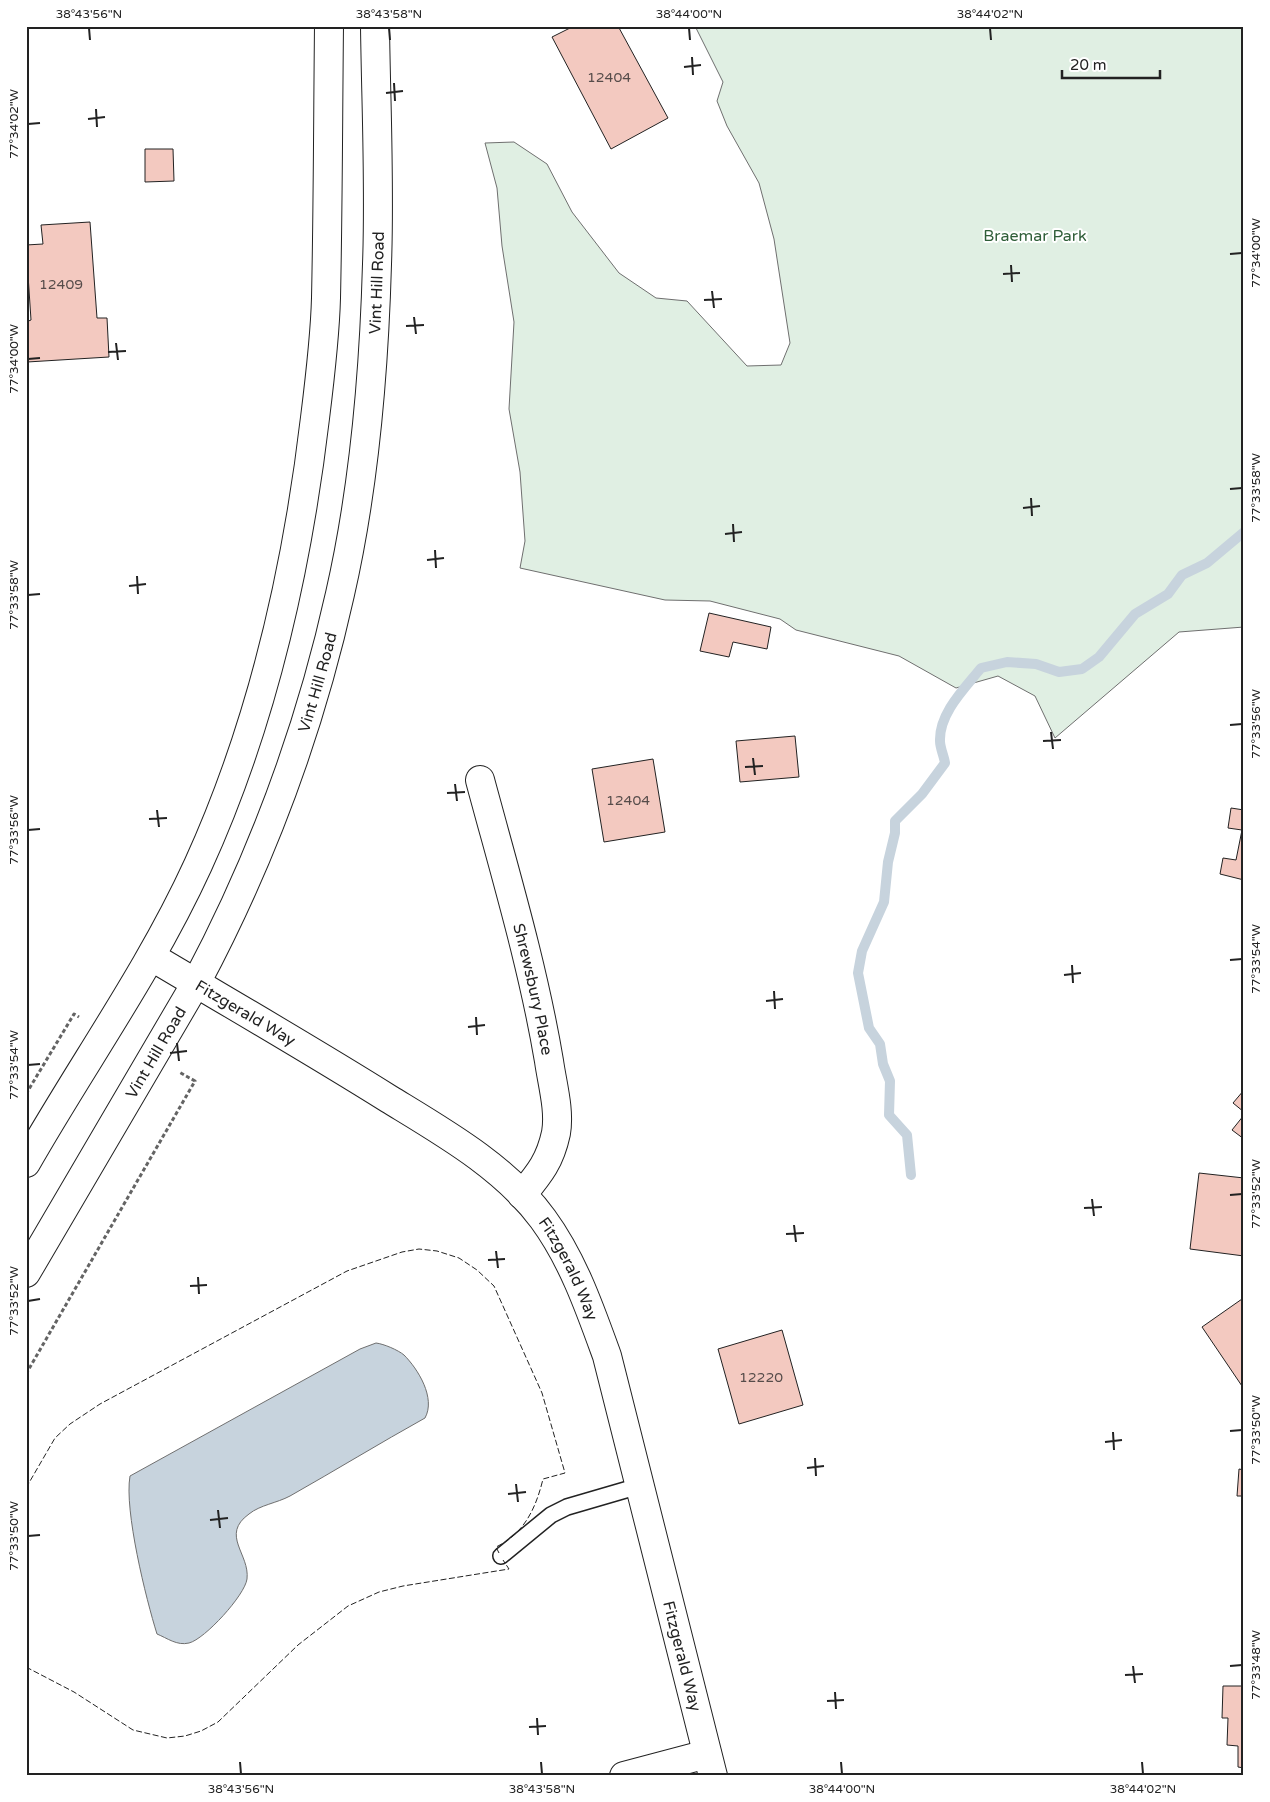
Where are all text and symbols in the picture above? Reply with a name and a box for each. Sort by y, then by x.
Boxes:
text: 38°43'56"N [56,7,122,21]
text: 38°43'58"N [356,7,422,21]
text: 38°44'00"N [656,7,722,21]
text: 38°44'02"N [957,7,1023,21]
scale bar [1062,48,1160,80]
text: 20 m [1070,56,1107,74]
house number: 12404 [587,69,631,86]
text: 77°34'02"W [7,89,21,159]
text: 77°34'00"W [1249,218,1263,288]
park label: Braemar Park [983,226,1087,246]
street label: Vint Hill Road [365,231,389,335]
house number: 12409 [39,276,83,293]
text: 77°34'00"W [7,324,21,394]
text: 77°33'58"W [1249,453,1263,523]
text: 77°33'58"W [7,560,21,630]
street label: Vint Hill Road [294,630,342,735]
text: 77°33'56"W [1249,689,1263,759]
house number: 12404 [606,792,650,809]
text: 77°33'56"W [7,795,21,865]
street label: Shrewsbury Place [508,921,557,1057]
text: 77°33'54"W [1249,924,1263,994]
street label: Fitzgerald Way [191,976,299,1051]
street label: Vint Hill Road [122,1003,191,1102]
text: 77°33'54"W [7,1030,21,1100]
text: 77°33'52"W [1249,1159,1263,1229]
street label: Fitzgerald Way [534,1213,602,1324]
text: 77°33'52"W [7,1266,21,1336]
house number: 12220 [739,1369,783,1386]
text: 77°33'50"W [1249,1395,1263,1465]
text: 77°33'50"W [7,1501,21,1571]
street label: Fitzgerald Way [658,1599,705,1714]
text: 77°33'48"W [1249,1630,1263,1700]
text: 38°43'56"N [208,1782,274,1796]
text: 38°43'58"N [509,1782,575,1796]
text: 38°44'00"N [809,1782,875,1796]
text: 38°44'02"N [1110,1782,1176,1796]

